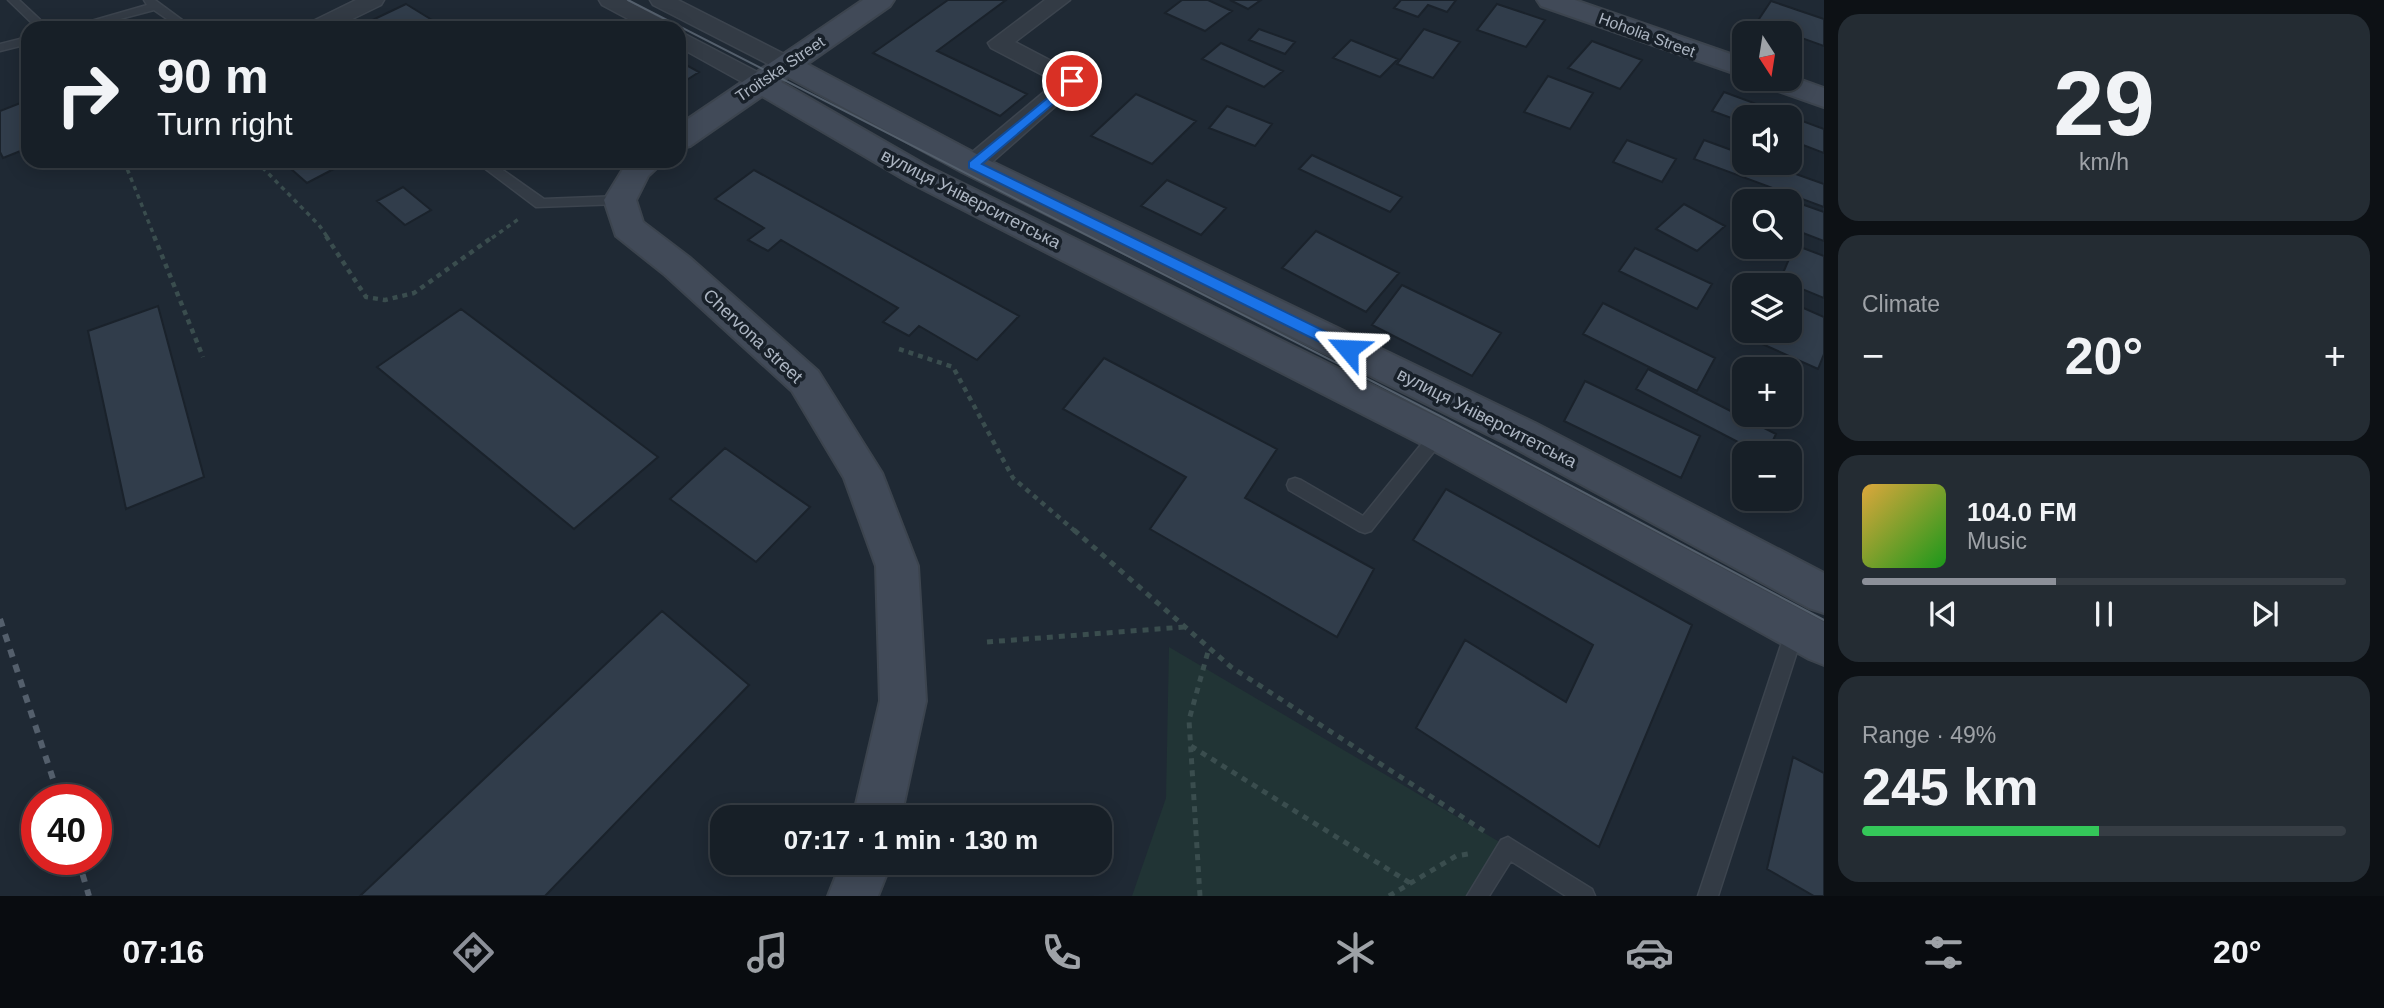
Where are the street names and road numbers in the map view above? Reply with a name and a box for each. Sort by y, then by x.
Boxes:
street label: Hoholia Street [1596,10,1698,61]
street label: Troitska Street [732,33,828,105]
street label: вулиця Університетська [878,145,1065,253]
street label: Chervona street [699,285,807,387]
street label: вулиця Університетська [1394,364,1581,472]

